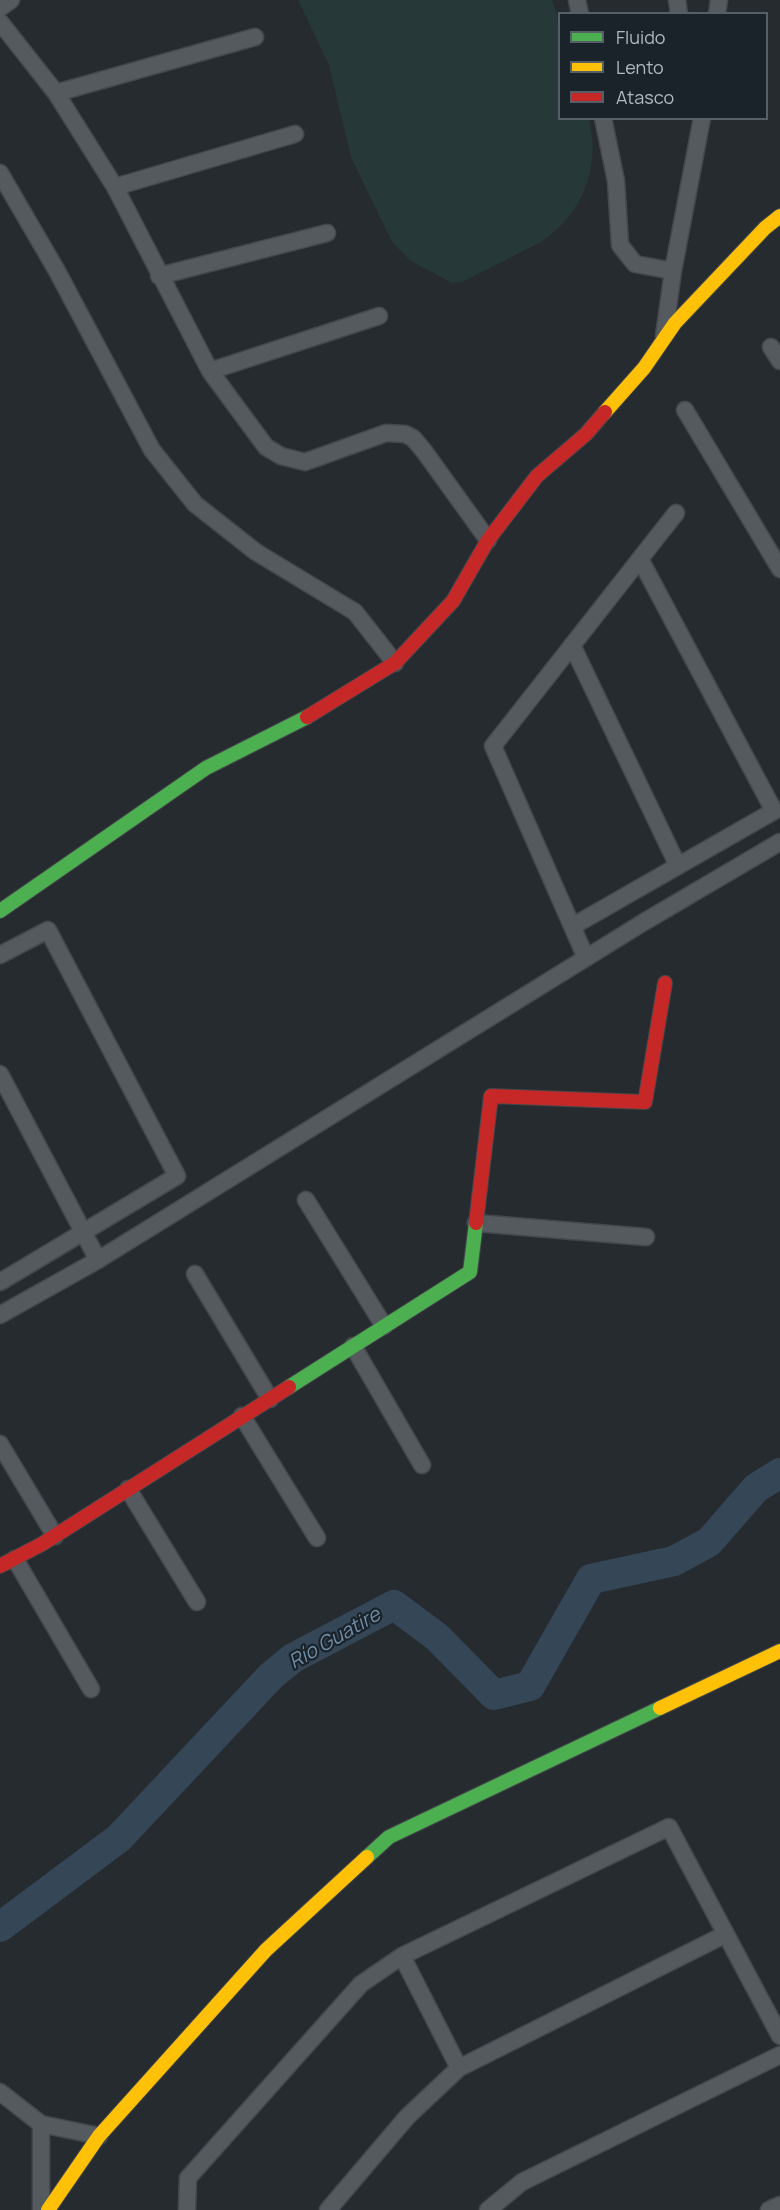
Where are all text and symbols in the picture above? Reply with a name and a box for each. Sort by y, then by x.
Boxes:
legend [558,12,768,120]
text: Fluido [616,25,665,49]
text: Lento [616,55,664,79]
text: Atasco [616,85,674,109]
water label: Río Guatire [285,1603,385,1675]

